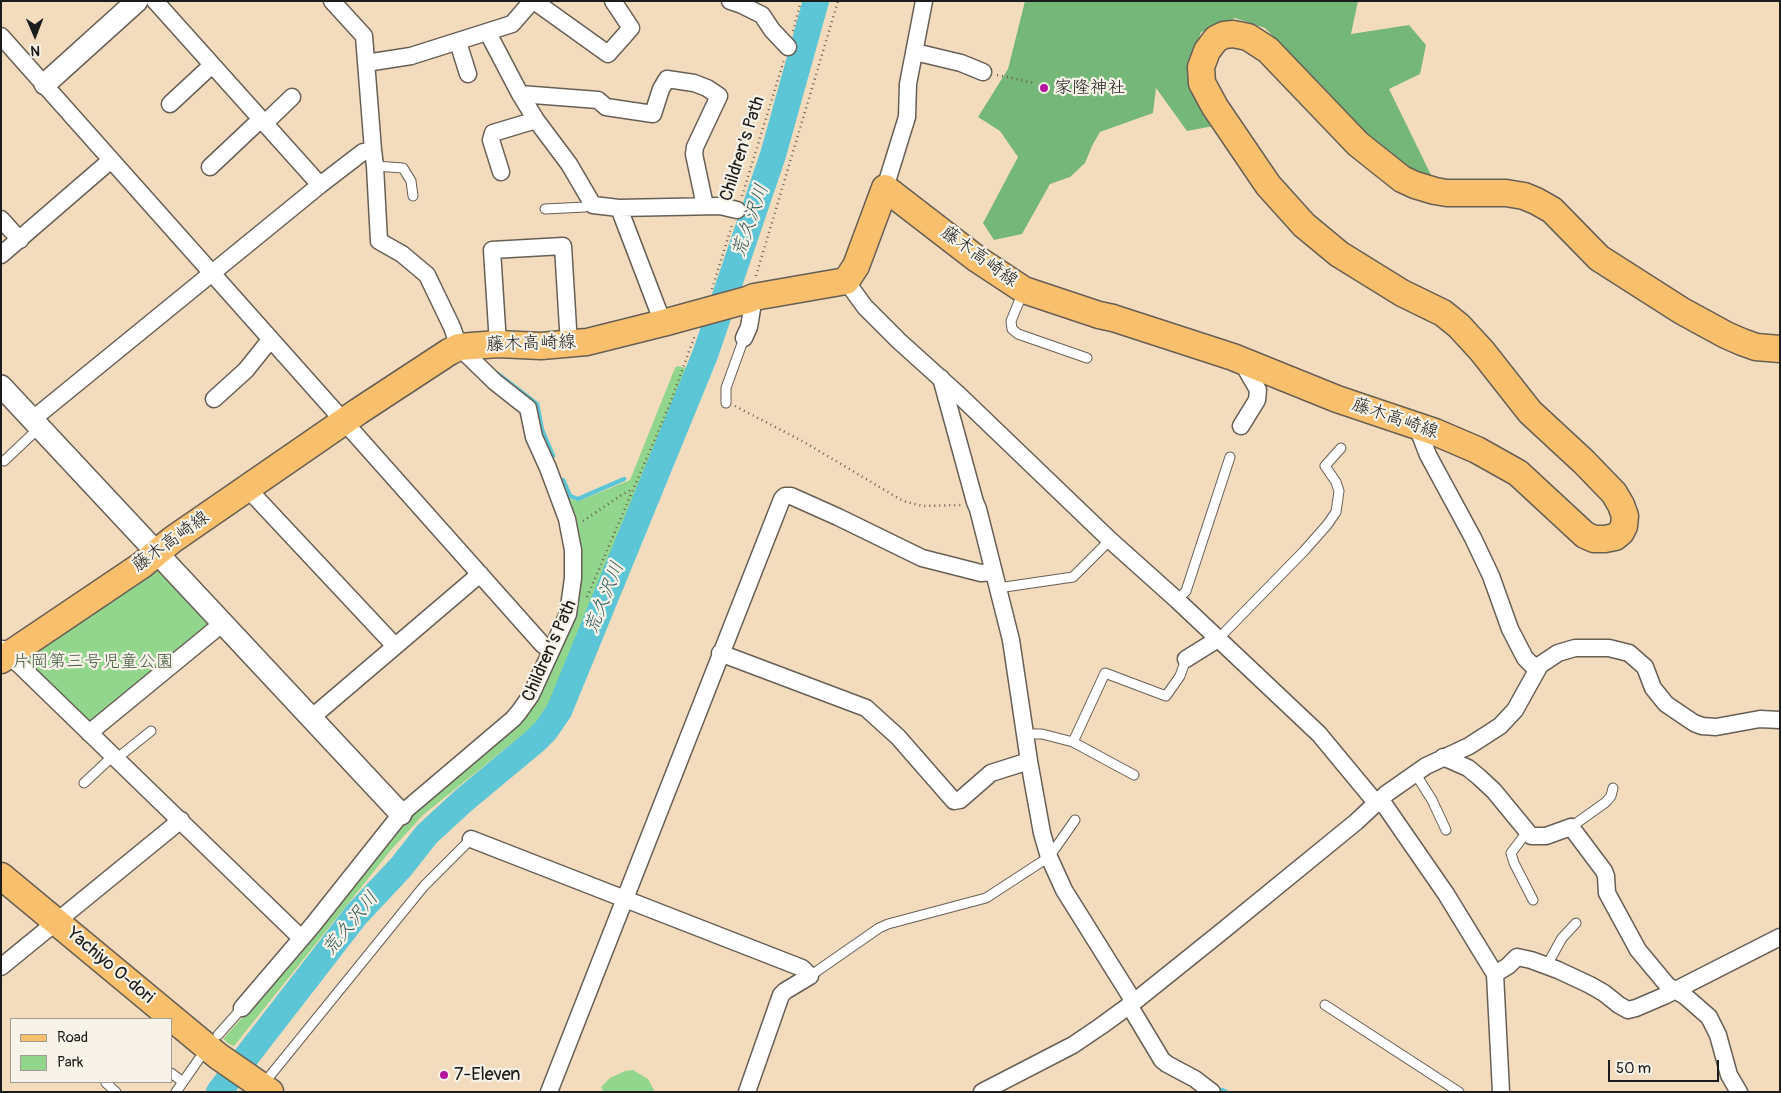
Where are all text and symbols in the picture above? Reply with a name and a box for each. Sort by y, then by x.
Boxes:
north arrow [10,10,60,60]
text: N [30,42,40,59]
place label: 家隆神社 [1054,77,1126,99]
marker: 家隆神社 [1038,82,1050,94]
street label: Children's Path [716,94,770,204]
water label: 荒久沢川 [728,181,774,261]
street label: 藤木高崎線 [936,222,1022,292]
street label: 藤木高崎線 [486,332,576,356]
street label: 藤木高崎線 [1349,394,1441,444]
street label: 藤木高崎線 [128,507,214,577]
water label: 荒久沢川 [580,558,630,638]
street label: Children's Path [518,597,582,705]
park label: 片岡第三号児童公園 [12,651,174,673]
water label: 荒久沢川 [318,887,384,961]
street label: Yachiyo O-dori [62,923,158,1009]
legend [10,1018,172,1083]
text: Road [57,1028,88,1047]
scale bar [1611,1050,1722,1082]
text: Park [57,1053,83,1072]
text: 50 m [1616,1059,1651,1078]
place label: 7-Eleven [454,1064,521,1086]
marker: 7-Eleven [438,1069,450,1081]

